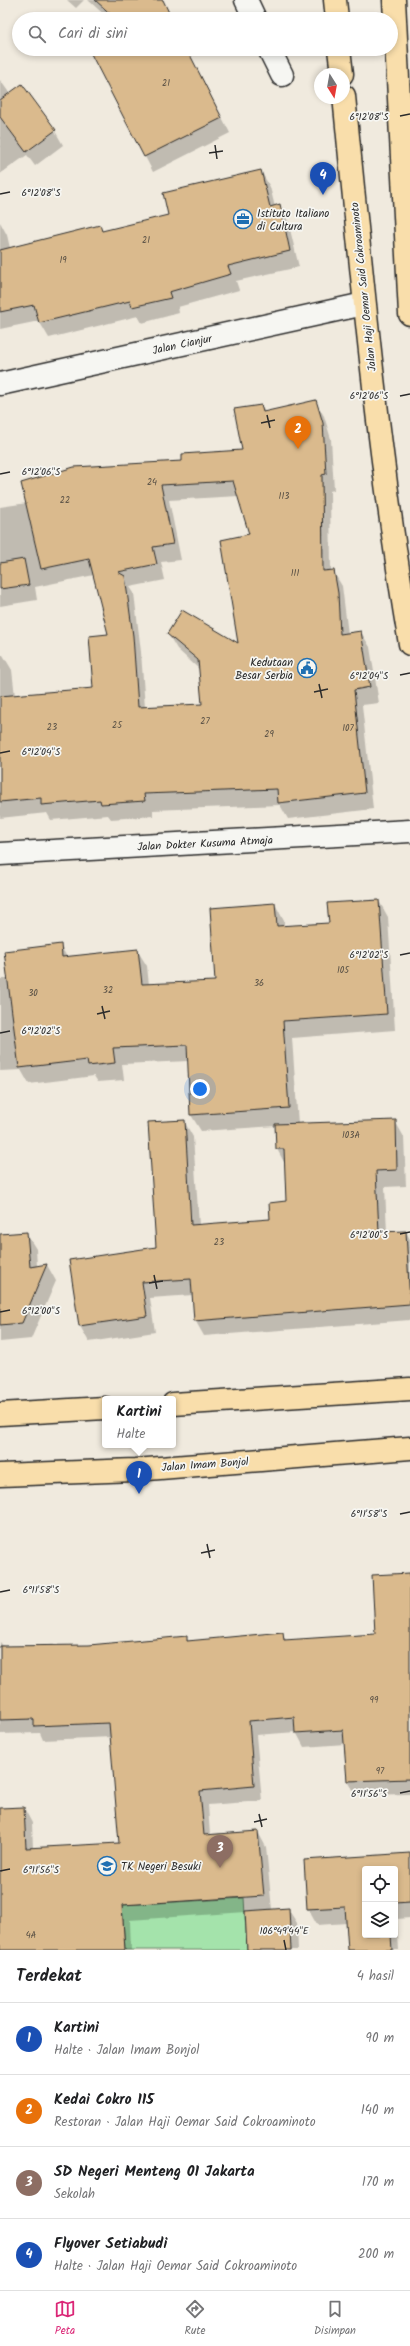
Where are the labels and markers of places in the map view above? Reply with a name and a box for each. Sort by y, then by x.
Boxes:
pin: 4 [310,162,336,195]
place label: Istituto Italiano di Cultura [257,205,329,236]
office icon: Istituto Italiano di Cultura [232,208,254,230]
pin: 2 [285,416,311,449]
place label: Kedutaan Besar Serbia [235,654,293,685]
public building icon: Kedutaan Besar Serbia [296,657,318,679]
pin: 1 [126,1461,152,1494]
pin: 3 [207,1835,233,1868]
school or university icon: TK Negeri Besuki [96,1855,118,1877]
place label: TK Negeri Besuki [121,1858,201,1876]

